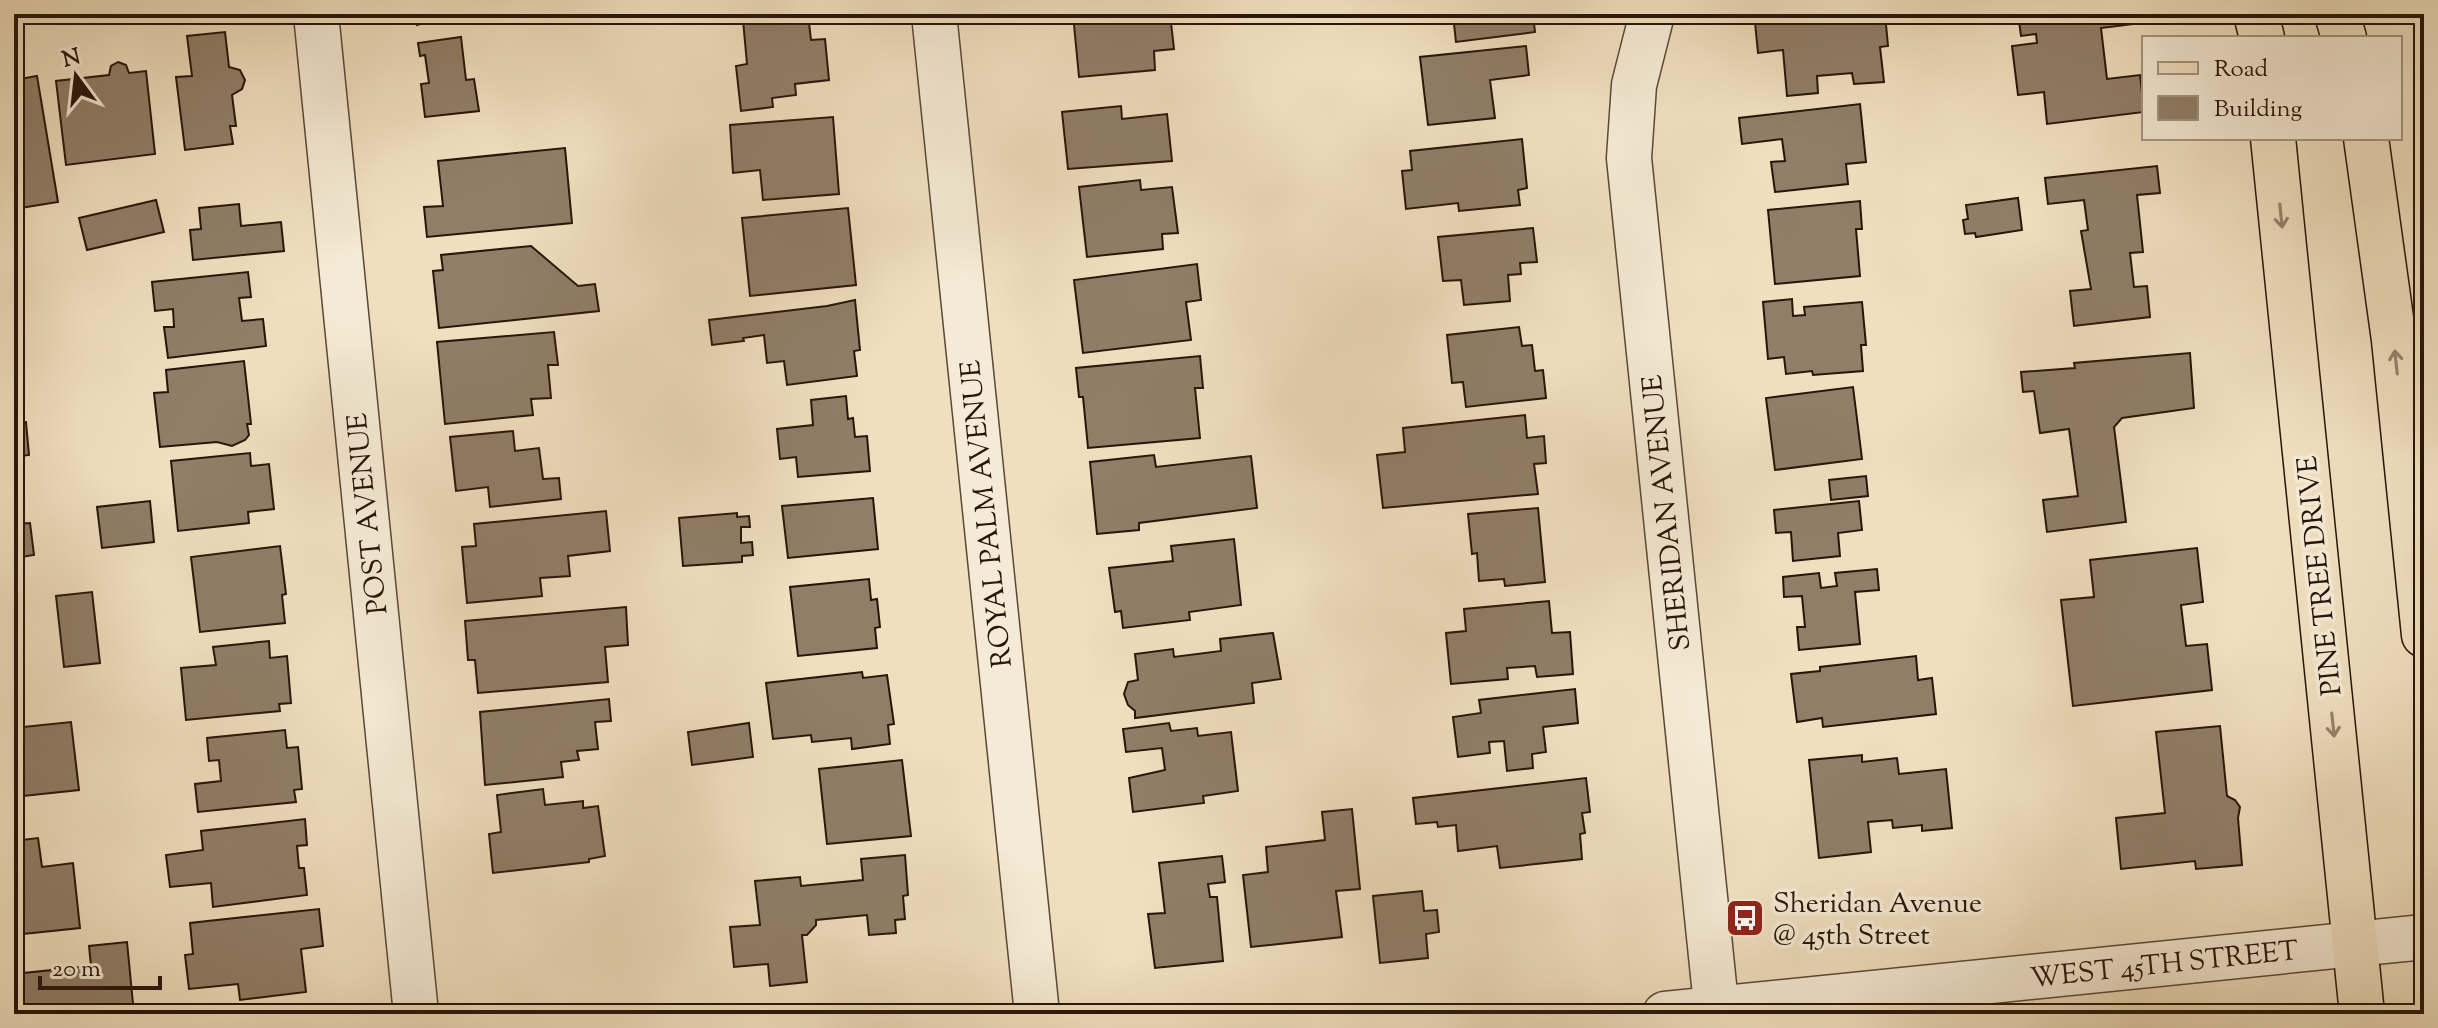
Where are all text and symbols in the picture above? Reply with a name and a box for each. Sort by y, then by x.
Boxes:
north arrow [36,36,116,116]
legend [2142,36,2402,140]
text: N [59,42,85,77]
text: Road [2214,53,2268,87]
text: Building [2214,93,2303,127]
one-way arrow [2274,202,2289,229]
one-way arrow [2389,349,2404,376]
street label: ROYAL PALM AVENUE [952,358,1024,669]
street label: SHERIDAN AVENUE [1634,373,1702,653]
street label: POST AVENUE [339,411,399,616]
street label: PINE TREE DRIVE [2289,454,2353,697]
one-way arrow [2325,711,2340,738]
place label: Sheridan Avenue @ 45th Street [1773,885,1982,957]
bus stop icon: Sheridan Avenue @ 45th Street [1724,897,1766,939]
street label: WEST 45TH STREET [2028,932,2301,1000]
scale bar [40,940,160,990]
text: 20 m [52,953,101,987]

